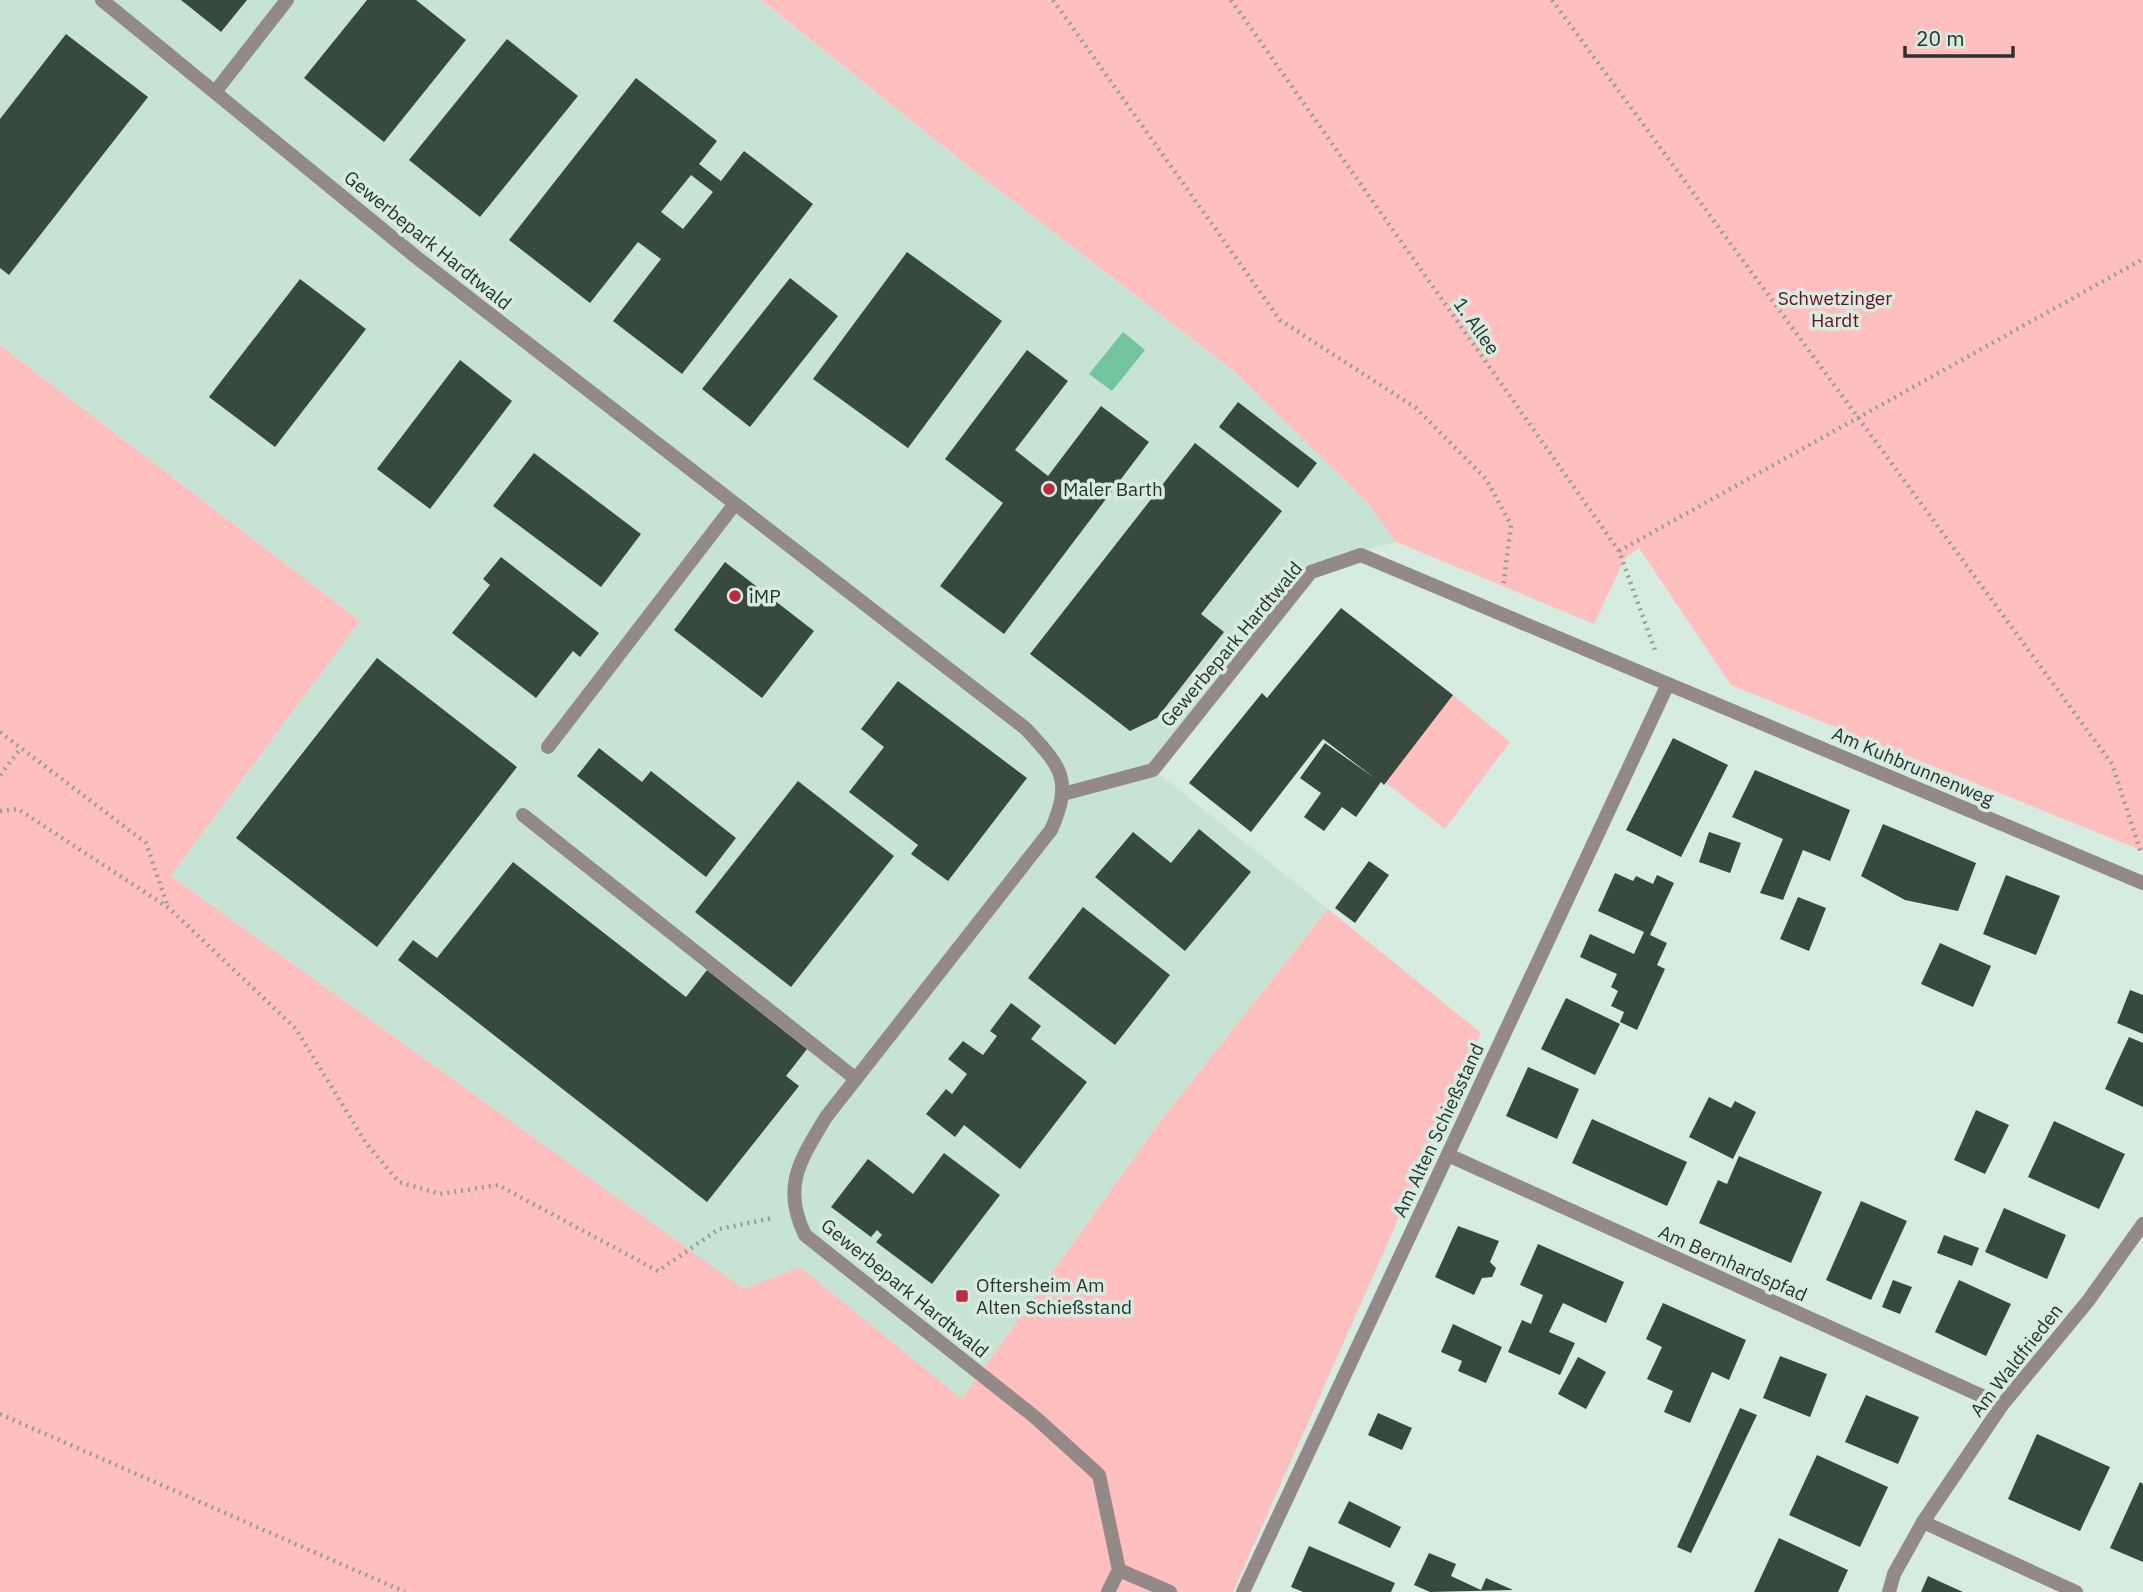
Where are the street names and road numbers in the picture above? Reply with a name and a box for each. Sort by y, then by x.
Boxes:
street label: Gewerbepark Hardtwald [339,165,517,315]
street label: 1. Allee [1449,293,1505,359]
street label: Gewerbepark Hardtwald [1155,556,1307,732]
street label: Am Kuhbrunnenweg [1829,721,1997,811]
street label: Am Alten Schießstand [1387,1039,1489,1221]
street label: Gewerbepark Hardtwald [816,1213,994,1363]
street label: Am Bernhardspfad [1655,1219,1811,1307]
street label: Am Waldfrieden [1964,1299,2068,1421]

